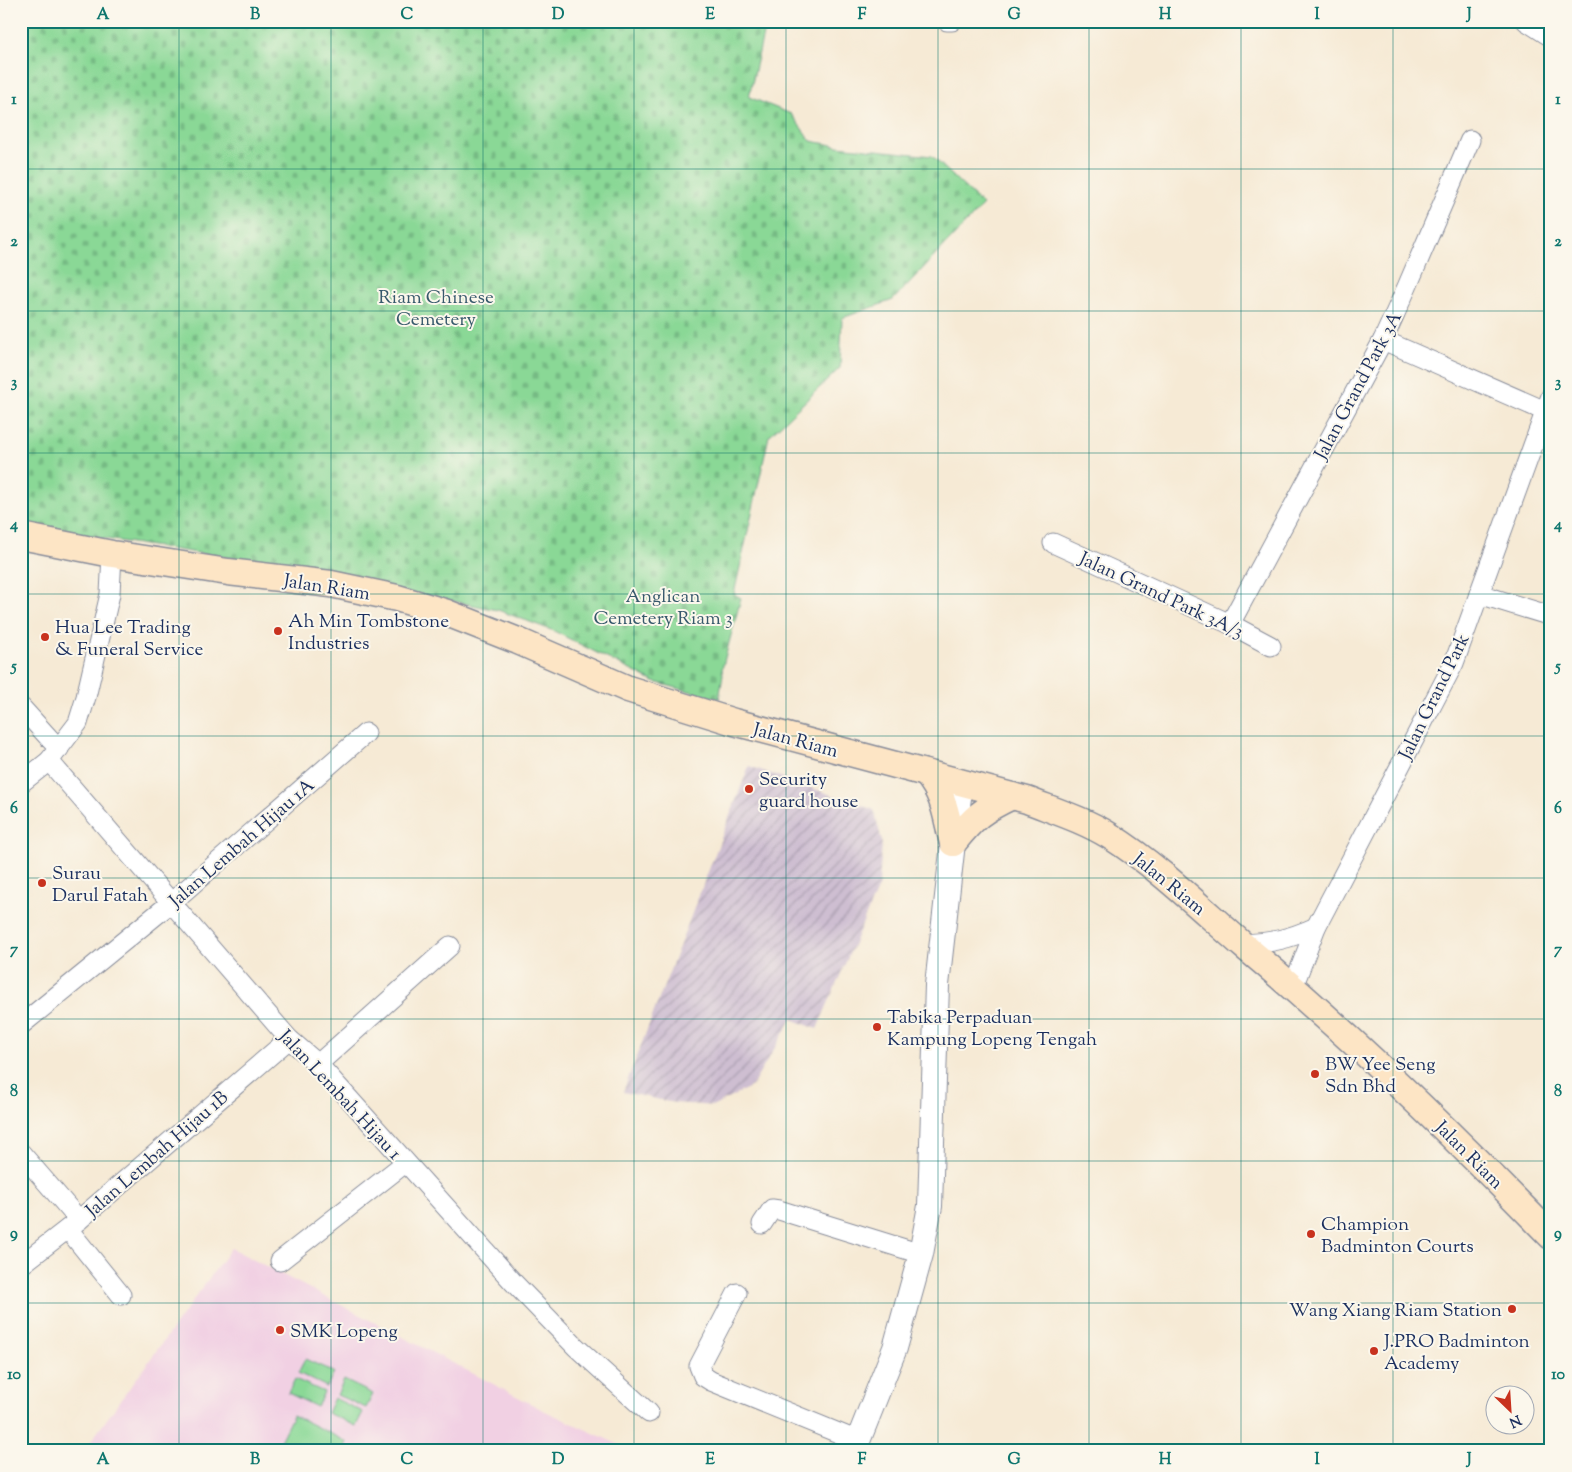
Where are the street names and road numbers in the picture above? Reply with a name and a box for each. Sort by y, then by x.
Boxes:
street label: Jalan Grand Park 3A [1308,307,1410,466]
street label: Jalan Grand Park 3A/3 [1073,546,1248,646]
street label: Jalan Riam [280,568,372,609]
street label: Jalan Grand Park [1393,629,1478,766]
street label: Jalan Riam [749,717,841,766]
street label: Jalan Lembah Hijau 1A [163,773,322,915]
street label: Jalan Riam [1125,846,1211,923]
street label: Jalan Lembah Hijau 1 [271,1024,407,1167]
street label: Jalan Lembah Hijau 1B [80,1085,235,1225]
street label: Jalan Riam [1427,1115,1509,1196]

